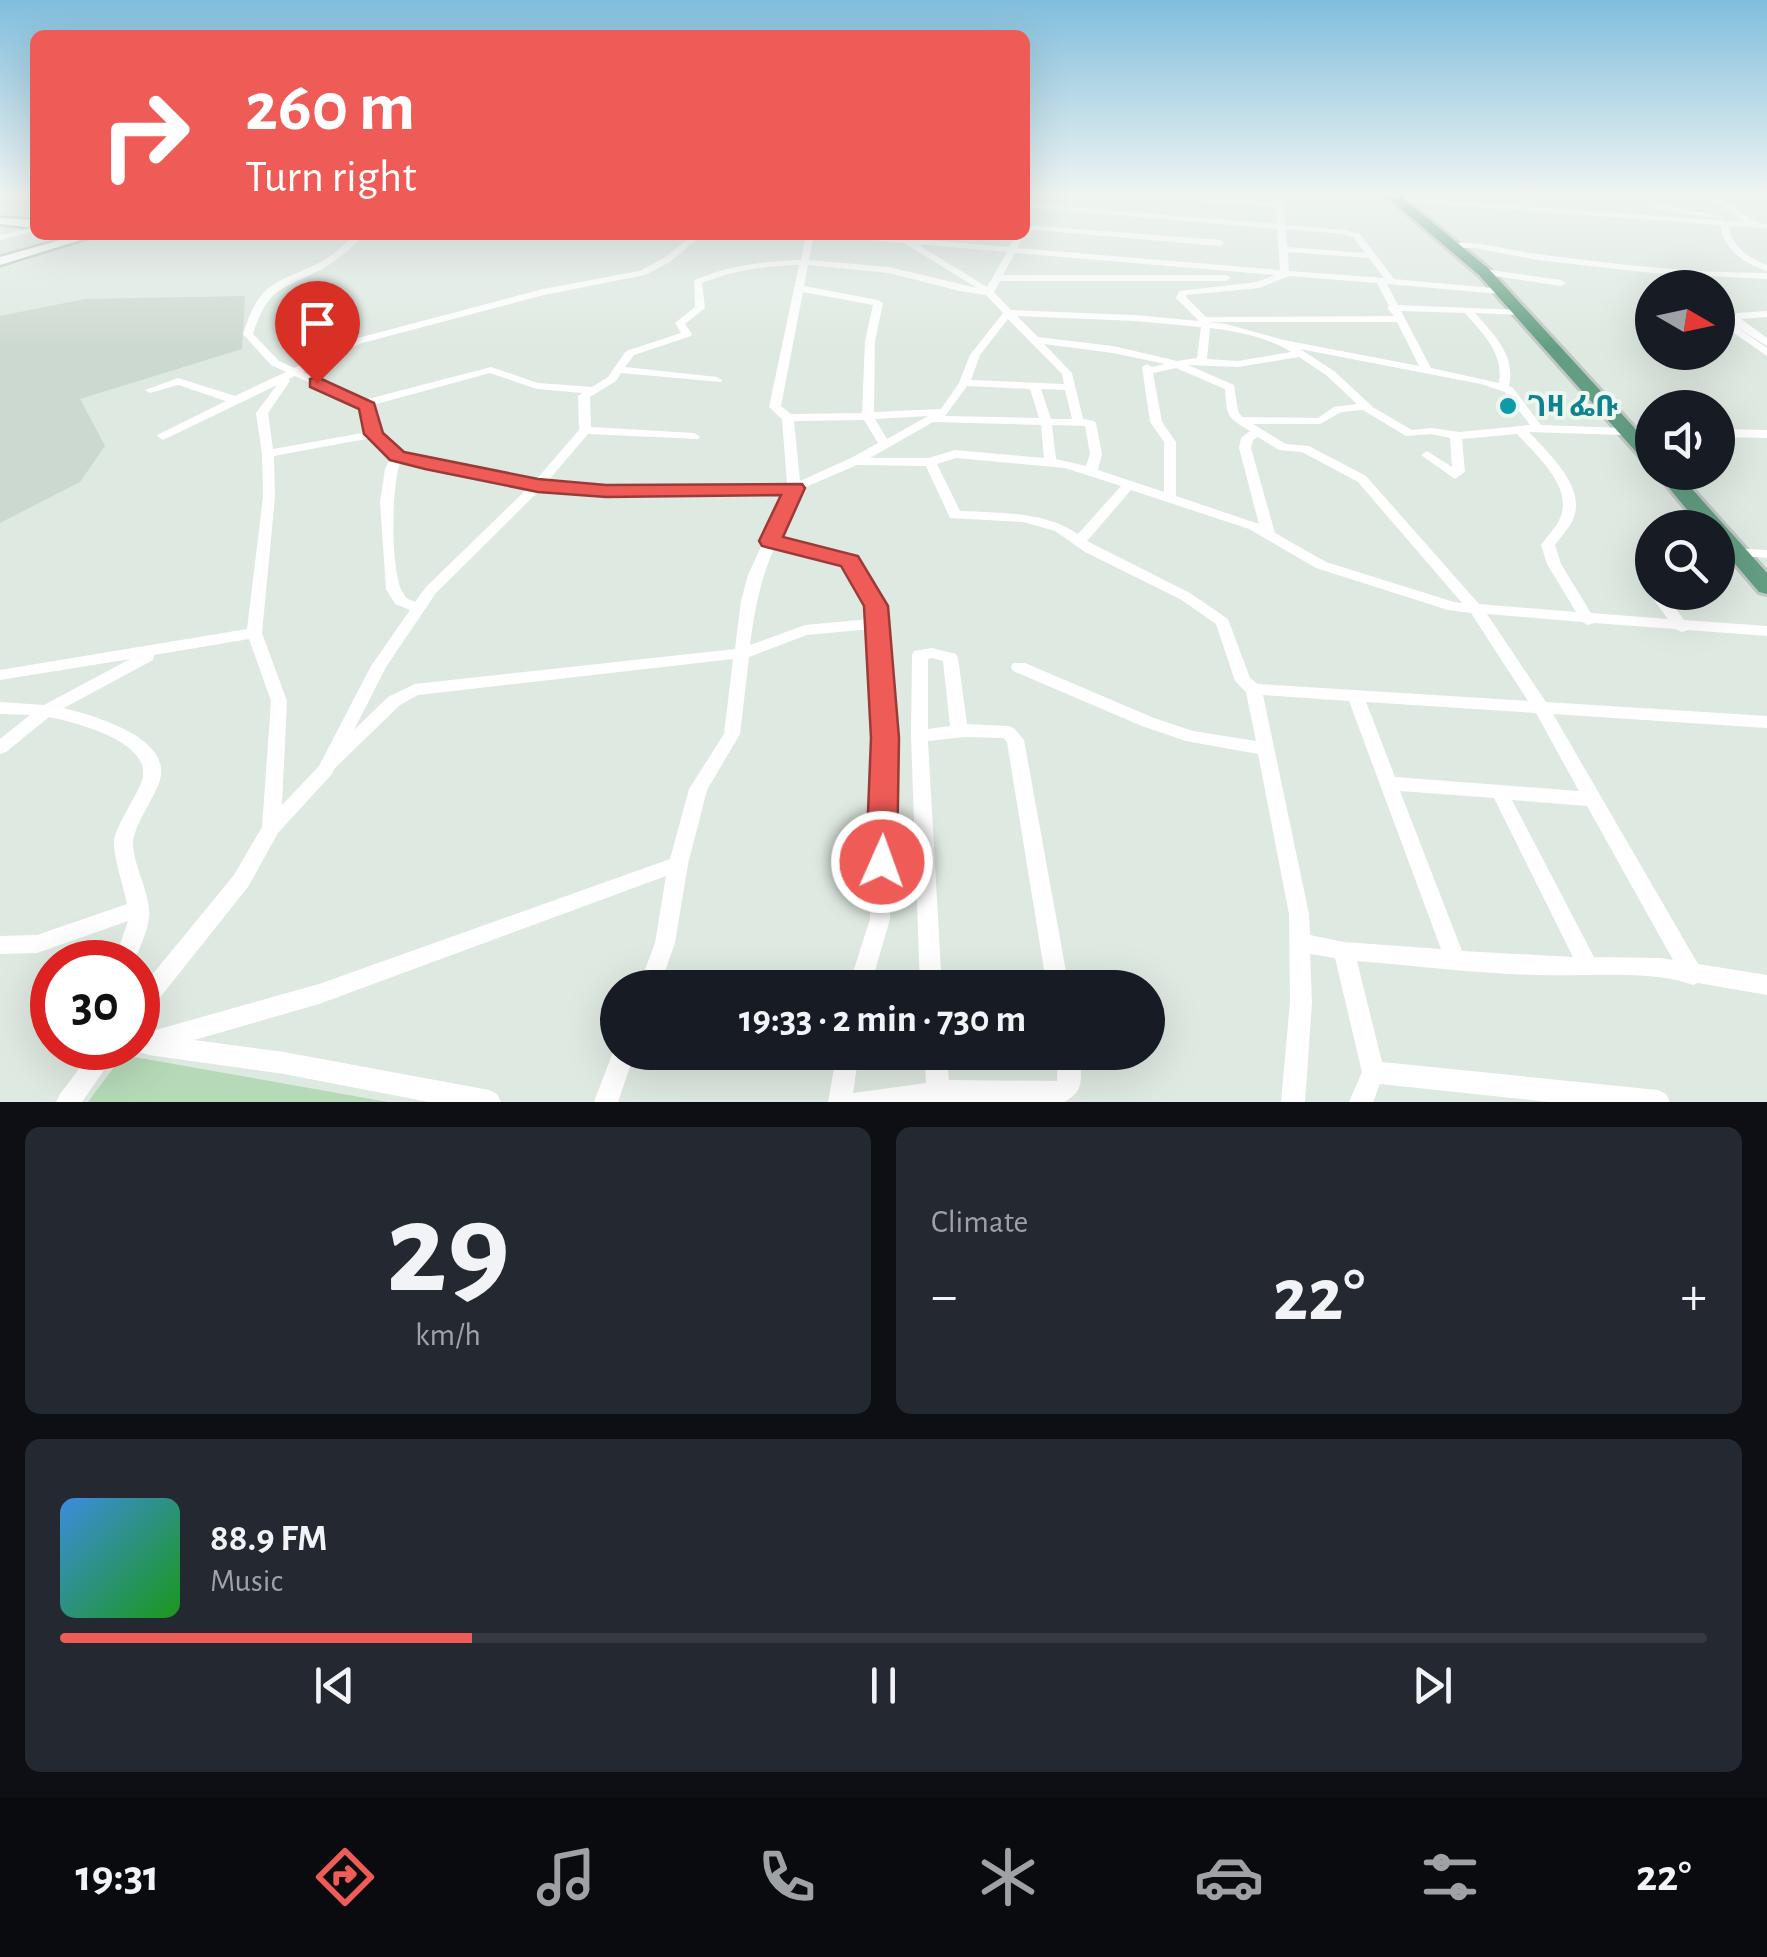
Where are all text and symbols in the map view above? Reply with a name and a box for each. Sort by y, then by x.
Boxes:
icon: right [80,70,210,200]
text: 260 m [245,73,415,143]
text: Turn right [245,155,417,200]
north arrow [1635,270,1735,370]
map controls [1635,270,1735,610]
pin [275,281,360,384]
icon: arrive [290,296,345,351]
button: sound [1635,390,1735,490]
place label: ገዛ ፌቡ [1528,392,1618,422]
marker: ገዛ ፌቡ [1497,395,1519,417]
button: search [1635,510,1735,610]
position arrow [830,810,934,914]
speed limit sign: 30 [30,940,160,1070]
text: 19:33 · 2 min · 730 m [739,1001,1026,1039]
text: 29 [386,1186,510,1316]
text: Climate [931,1206,1028,1238]
text: 22° [1273,1259,1365,1334]
text: − [931,1269,957,1324]
text: + [1681,1269,1707,1324]
text: km/h [415,1319,481,1351]
text: 88.9 FM [210,1520,328,1558]
text: Music [210,1565,283,1597]
icon: previous [307,1658,362,1713]
icon: pause [856,1658,911,1713]
icon: next [1405,1658,1460,1713]
icon: directions [310,1842,380,1912]
icon: music [531,1842,601,1912]
icon: phone [752,1842,822,1912]
icon: climate [973,1842,1043,1912]
icon: car [1194,1842,1264,1912]
icon: filters [1415,1842,1485,1912]
text: 19:31 [75,1854,159,1899]
text: 22° [1636,1854,1691,1899]

